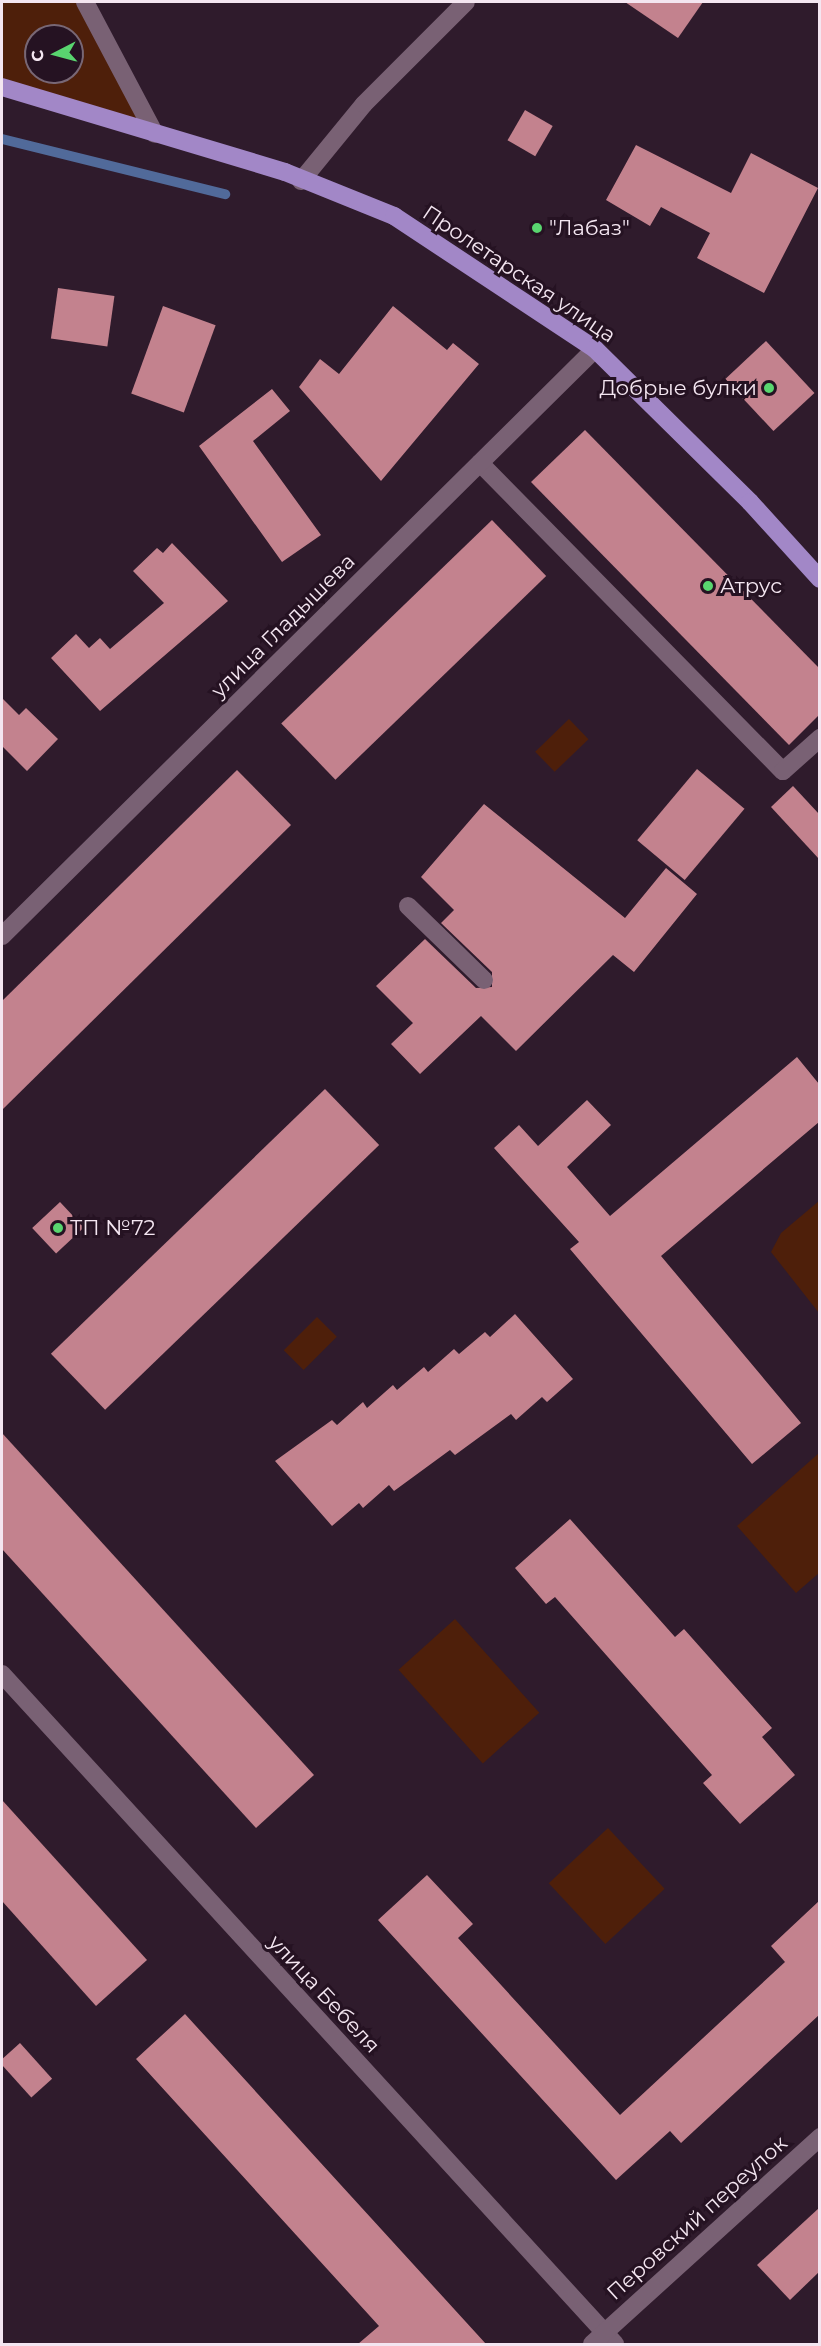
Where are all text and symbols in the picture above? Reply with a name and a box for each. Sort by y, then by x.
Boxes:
north arrow [24,24,84,84]
text: С [28,49,48,62]
street label: Пролетарская улица [418,200,620,348]
place label: "Лабаз" [549,215,630,241]
marker: "Лабаз" [530,221,544,235]
place label: Добрые булки [599,375,757,401]
marker: Добрые булки [762,381,776,395]
street label: улица Гладышева [206,549,360,703]
place label: Атрус [720,573,782,599]
marker: Атрус [701,579,715,593]
place label: ТП №72 [70,1215,156,1241]
marker: ТП №72 [51,1221,65,1235]
street label: улица Бебеля [263,1930,385,2058]
street label: Перовский переулок [602,2130,792,2306]

